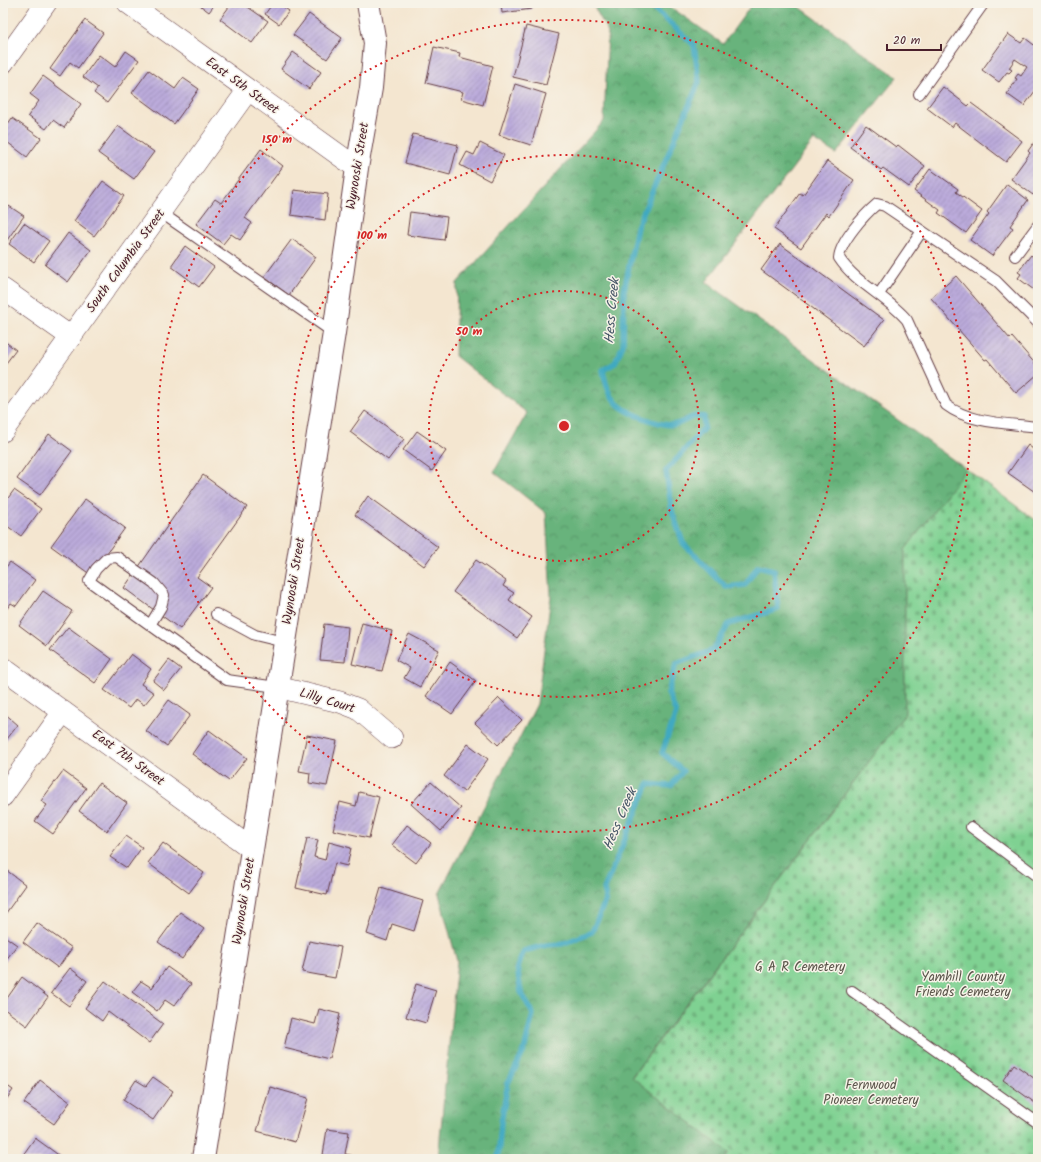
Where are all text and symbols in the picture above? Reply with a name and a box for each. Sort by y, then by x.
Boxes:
scale bar [887,26,941,52]
text: 20 m [893,31,921,50]
street label: East 5th Street [201,52,284,121]
street label: Wynooski Street [341,120,375,211]
text: 150 m [262,130,292,149]
street label: South Columbia Street [81,204,171,317]
text: 100 m [357,226,387,245]
water label: Hess Creek [598,275,626,345]
text: 50 m [455,322,483,341]
centre of rings [557,419,571,433]
street label: Wynooski Street [277,535,311,626]
street label: Lilly Court [297,683,358,720]
street label: East 7th Street [87,724,170,792]
water label: Hess Creek [597,782,644,853]
street label: Wynooski Street [227,855,261,946]
park label: G A R Cemetery [755,957,846,978]
park label: Yamhill County Friends Cemetery [915,967,1012,1003]
park label: Fernwood Pioneer Cemetery [823,1075,920,1111]

